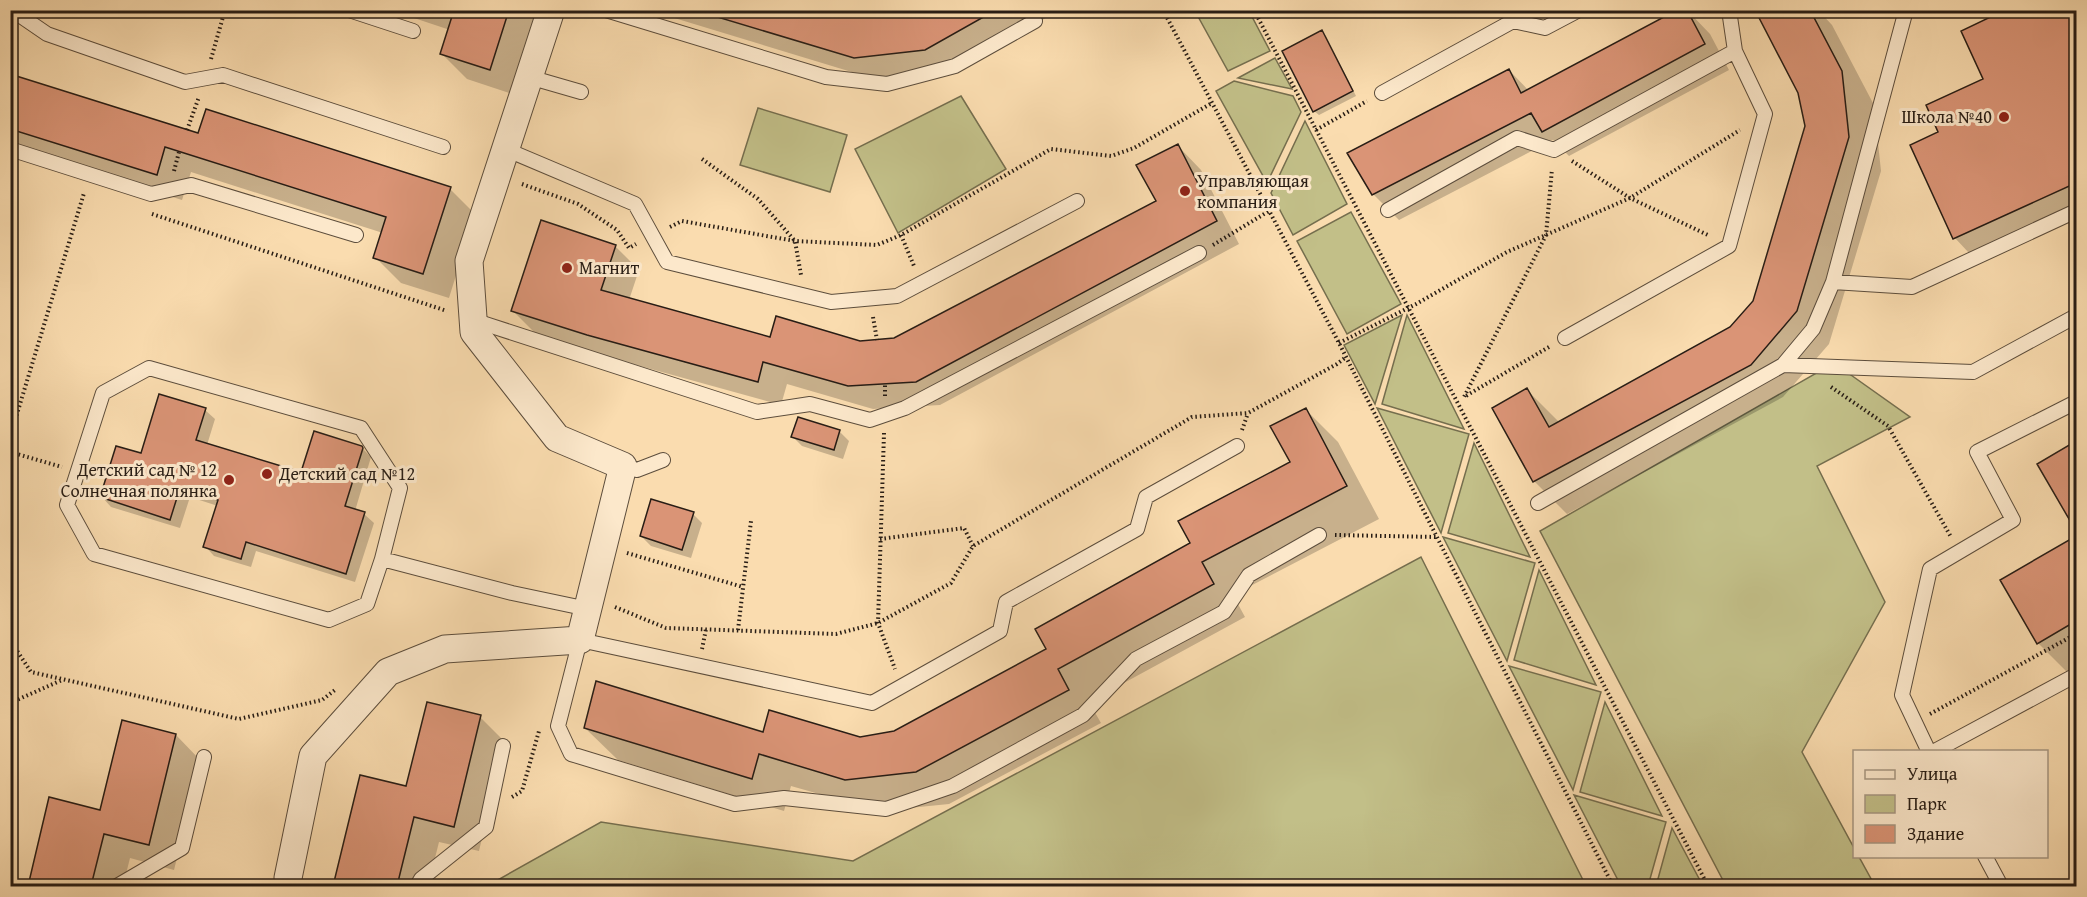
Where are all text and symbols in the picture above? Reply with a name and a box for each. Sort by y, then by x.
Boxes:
place label: Школа №40 [1902,103,1992,130]
marker: Школа №40 [1997,110,2011,124]
place label: Управляющая компания [1197,167,1309,215]
marker: Управляющая компания [1178,184,1192,198]
place label: Магнит [579,254,639,281]
marker: Магнит [560,261,574,275]
place label: Детский сад № 12 Солнечная полянка [61,456,217,504]
place label: Детский сад №12 [278,460,415,487]
marker: Детский сад №12 [260,467,274,481]
marker: Детский сад № 12 Солнечная полянка [222,473,236,487]
legend [1853,750,2048,858]
text: Улица [1907,760,1958,787]
text: Парк [1907,790,1947,817]
text: Здание [1907,820,1964,847]

